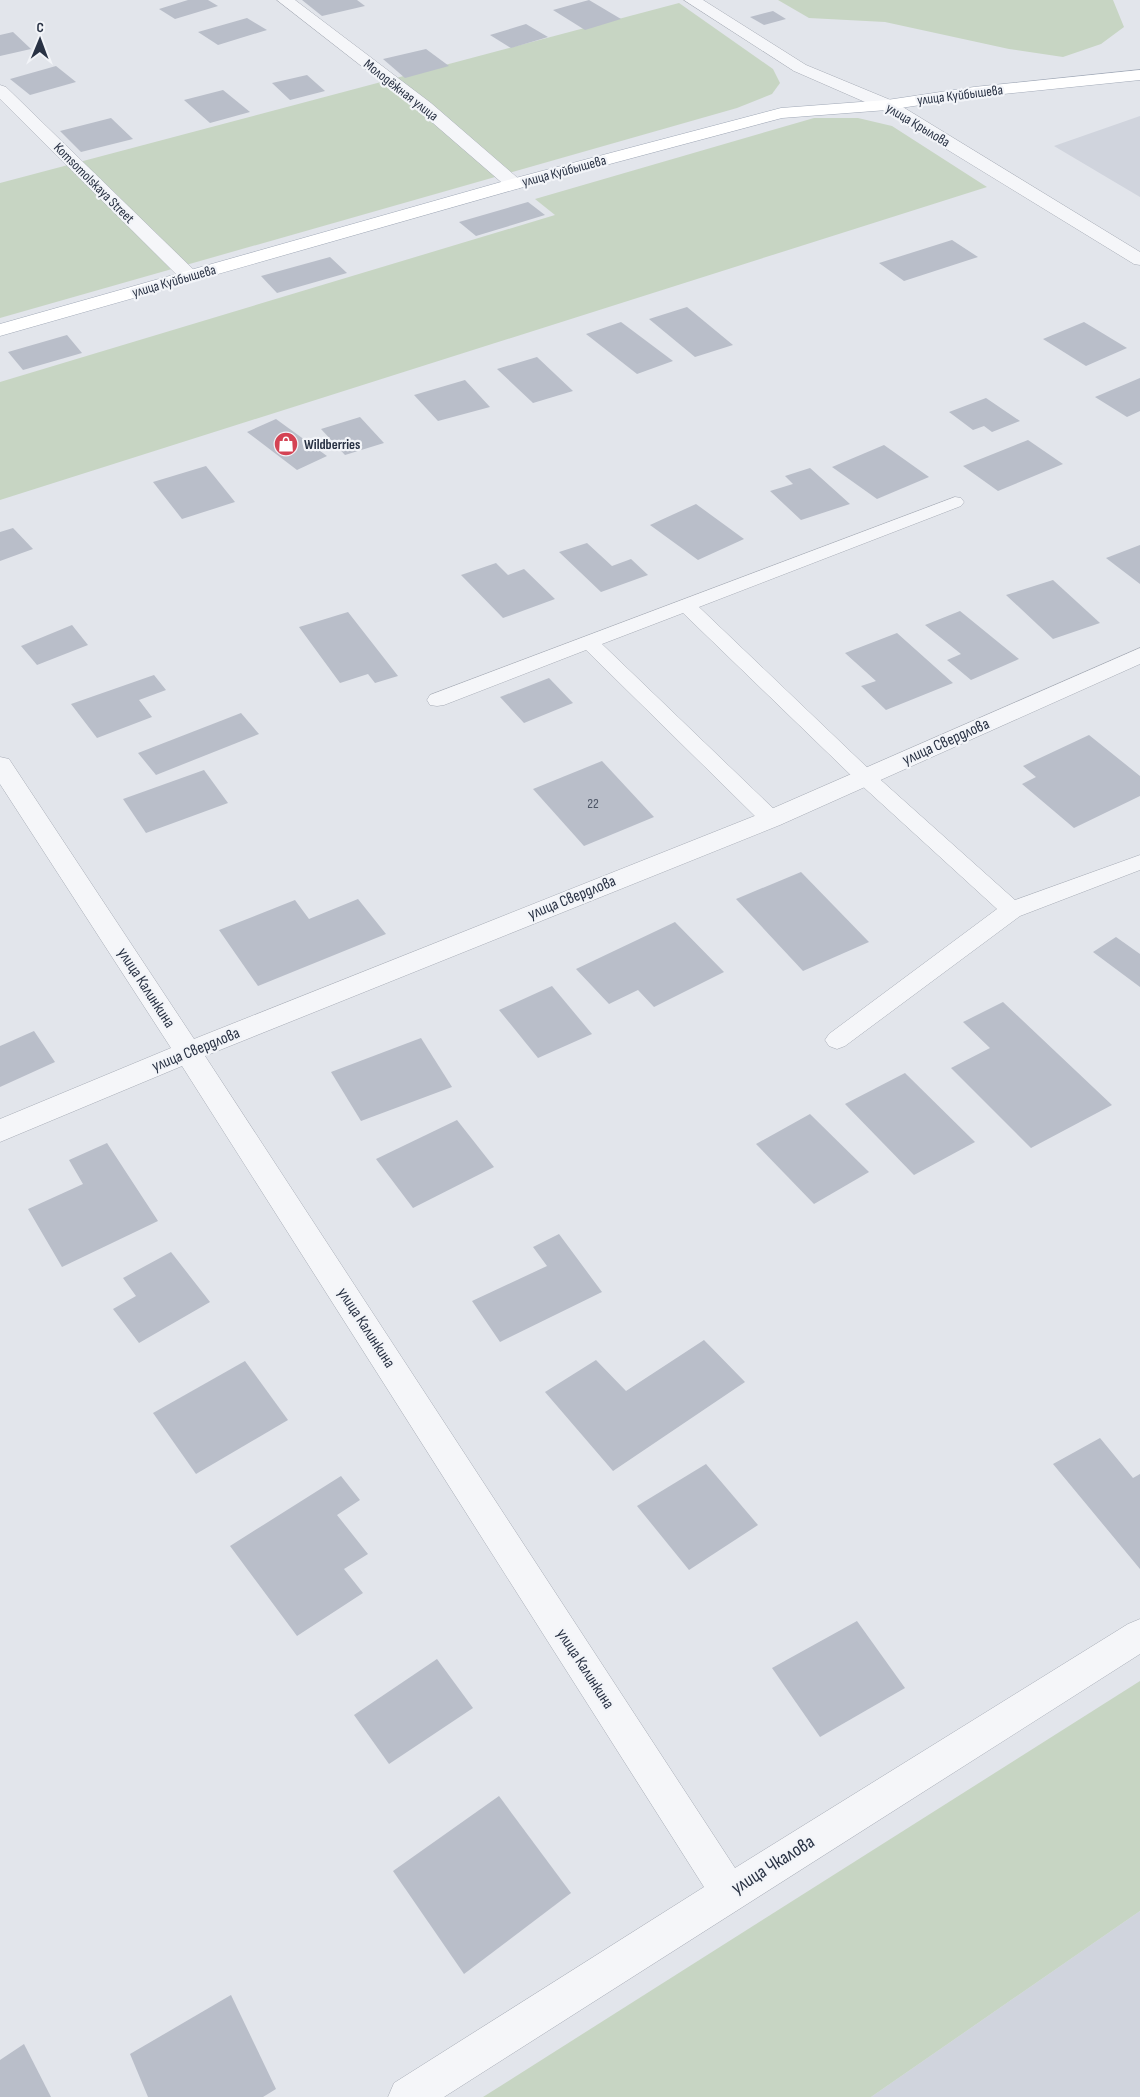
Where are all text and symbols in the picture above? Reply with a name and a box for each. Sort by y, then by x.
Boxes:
north arrow [15,15,65,65]
text: С [36,19,44,36]
street label: Молодёжная улица [360,56,442,124]
street label: улица Куйбышева [916,81,1004,109]
street label: улица Крылова [883,99,953,151]
street label: Komsomolskaya Street [50,139,138,227]
street label: улица Куйбышева [520,152,608,190]
street label: улица Куйбышева [130,261,218,301]
shop icon: Wildberries [273,431,299,457]
place label: Wildberries [304,436,360,453]
street label: улица Свердлова [900,714,992,770]
house number: 22 [587,795,599,812]
street label: улица Свердлова [525,872,619,924]
street label: улица Калинкина [113,944,179,1032]
street label: улица Свердлова [149,1024,243,1076]
street label: улица Калинкина [333,1284,399,1372]
street label: улица Калинкина [552,1625,618,1713]
street label: улица Чкалова [727,1830,819,1900]

